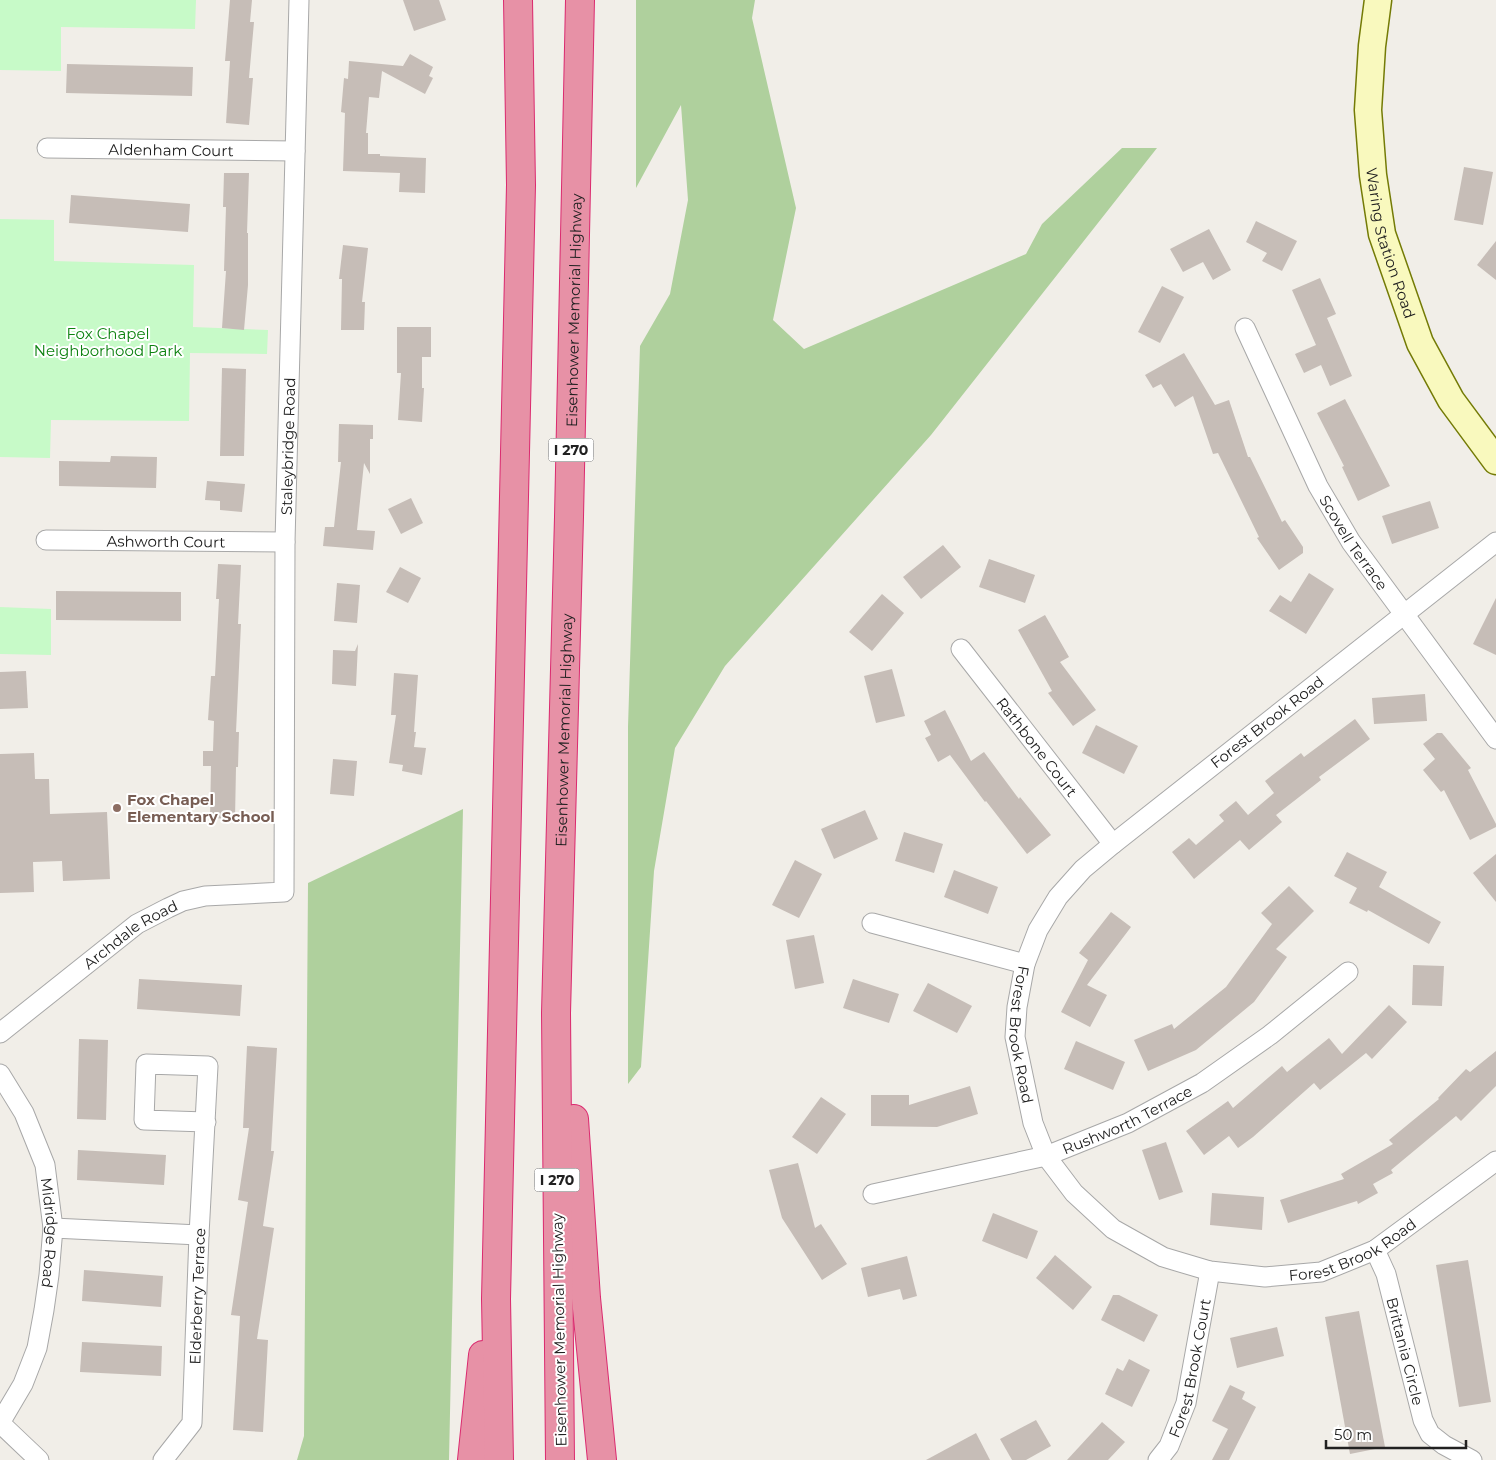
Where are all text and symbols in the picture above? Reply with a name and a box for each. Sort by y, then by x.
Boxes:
street label: Aldenham Court [108,139,234,160]
street label: Waring Station Road [1362,166,1420,321]
street label: Eisenhower Memorial Highway [561,192,585,427]
park label: Fox Chapel Neighborhood Park [34,324,182,360]
street label: Staleybridge Road [276,377,299,515]
road number: I 270 [548,438,594,462]
street label: Scovell Terrace [1316,491,1392,594]
street label: Ashworth Court [106,531,226,551]
street label: Eisenhower Memorial Highway [551,612,576,847]
street label: Forest Brook Road [1206,672,1328,772]
street label: Rathbone Court [993,693,1082,800]
place label: Fox Chapel Elementary School [127,790,275,826]
marker: Fox Chapel Elementary School [111,802,123,814]
street label: Archdale Road [79,895,180,973]
street label: Forest Brook Road [1005,964,1038,1105]
street label: Rushworth Terrace [1059,1081,1195,1158]
road number: I 270 [534,1168,580,1192]
street label: Midridge Road [37,1176,63,1289]
street label: Eisenhower Memorial Highway [547,1212,571,1447]
street label: Forest Brook Road [1288,1214,1420,1284]
street label: Elderberry Terrace [185,1227,209,1365]
street label: Brittania Circle [1383,1295,1428,1407]
street label: Forest Brook Court [1164,1297,1214,1440]
scale bar [1326,1418,1466,1450]
text: 50 m [1334,1425,1372,1444]

